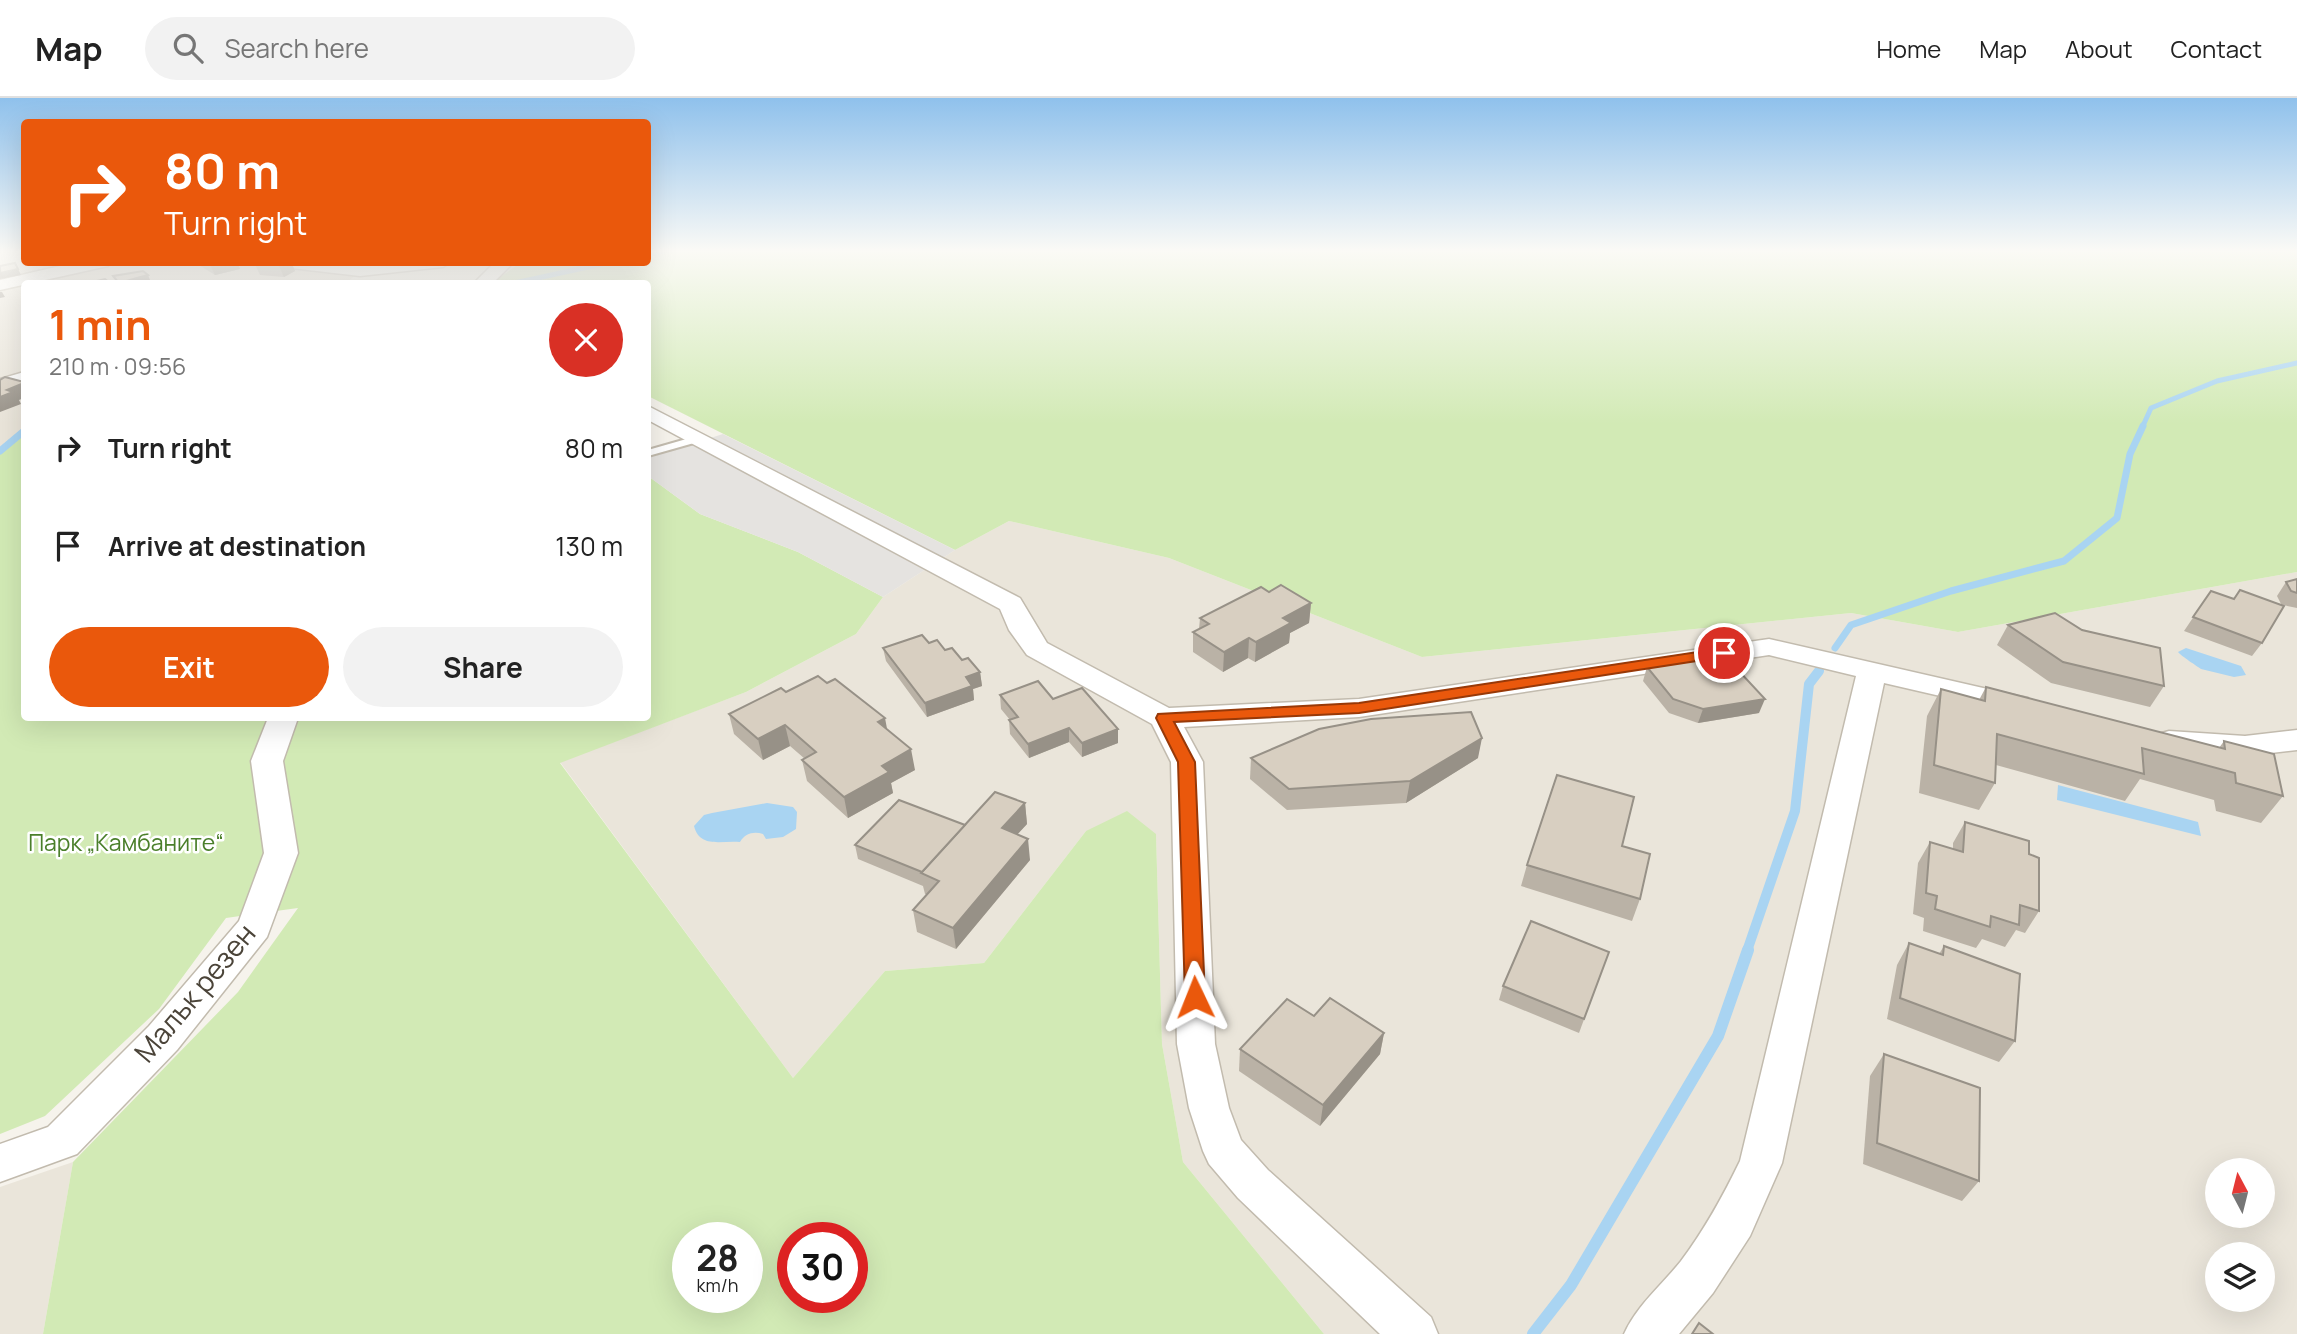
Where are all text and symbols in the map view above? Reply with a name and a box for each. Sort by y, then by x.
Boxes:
search box [145,17,635,80]
text: Map [35,26,103,71]
icon: search [169,29,207,67]
text: Search here [225,30,369,66]
text: Home [1876,32,1941,65]
text: Map [1979,32,2027,65]
text: About [2065,32,2133,65]
text: Contact [2171,32,2262,65]
text: 80 m [164,137,280,204]
icon: right [49,147,140,238]
text: Turn right [164,201,307,245]
text: 1 min [49,295,152,353]
button: close [549,303,623,377]
text: 210 m · 09:56 [49,350,186,382]
icon: right [49,429,87,467]
text: Turn right [108,430,232,466]
text: 80 m [565,430,623,466]
icon: arrive [49,527,87,565]
text: Arrive at destination [108,528,366,564]
text: 130 m [555,528,623,564]
pin [1694,623,1754,683]
button: Exit [49,627,329,707]
button: Share [343,627,623,707]
icon: arrive [1705,634,1743,672]
park label: Парк „Камбаните“ [28,826,224,858]
street label: Малък резен [125,915,263,1070]
position arrow [1158,960,1232,1034]
north arrow [2205,1158,2275,1228]
map controls [2205,1158,2275,1312]
speed limit sign: 30 [777,1222,868,1313]
text: 28 [696,1234,739,1282]
button: layers [2205,1242,2275,1312]
text: km/h [697,1273,738,1297]

